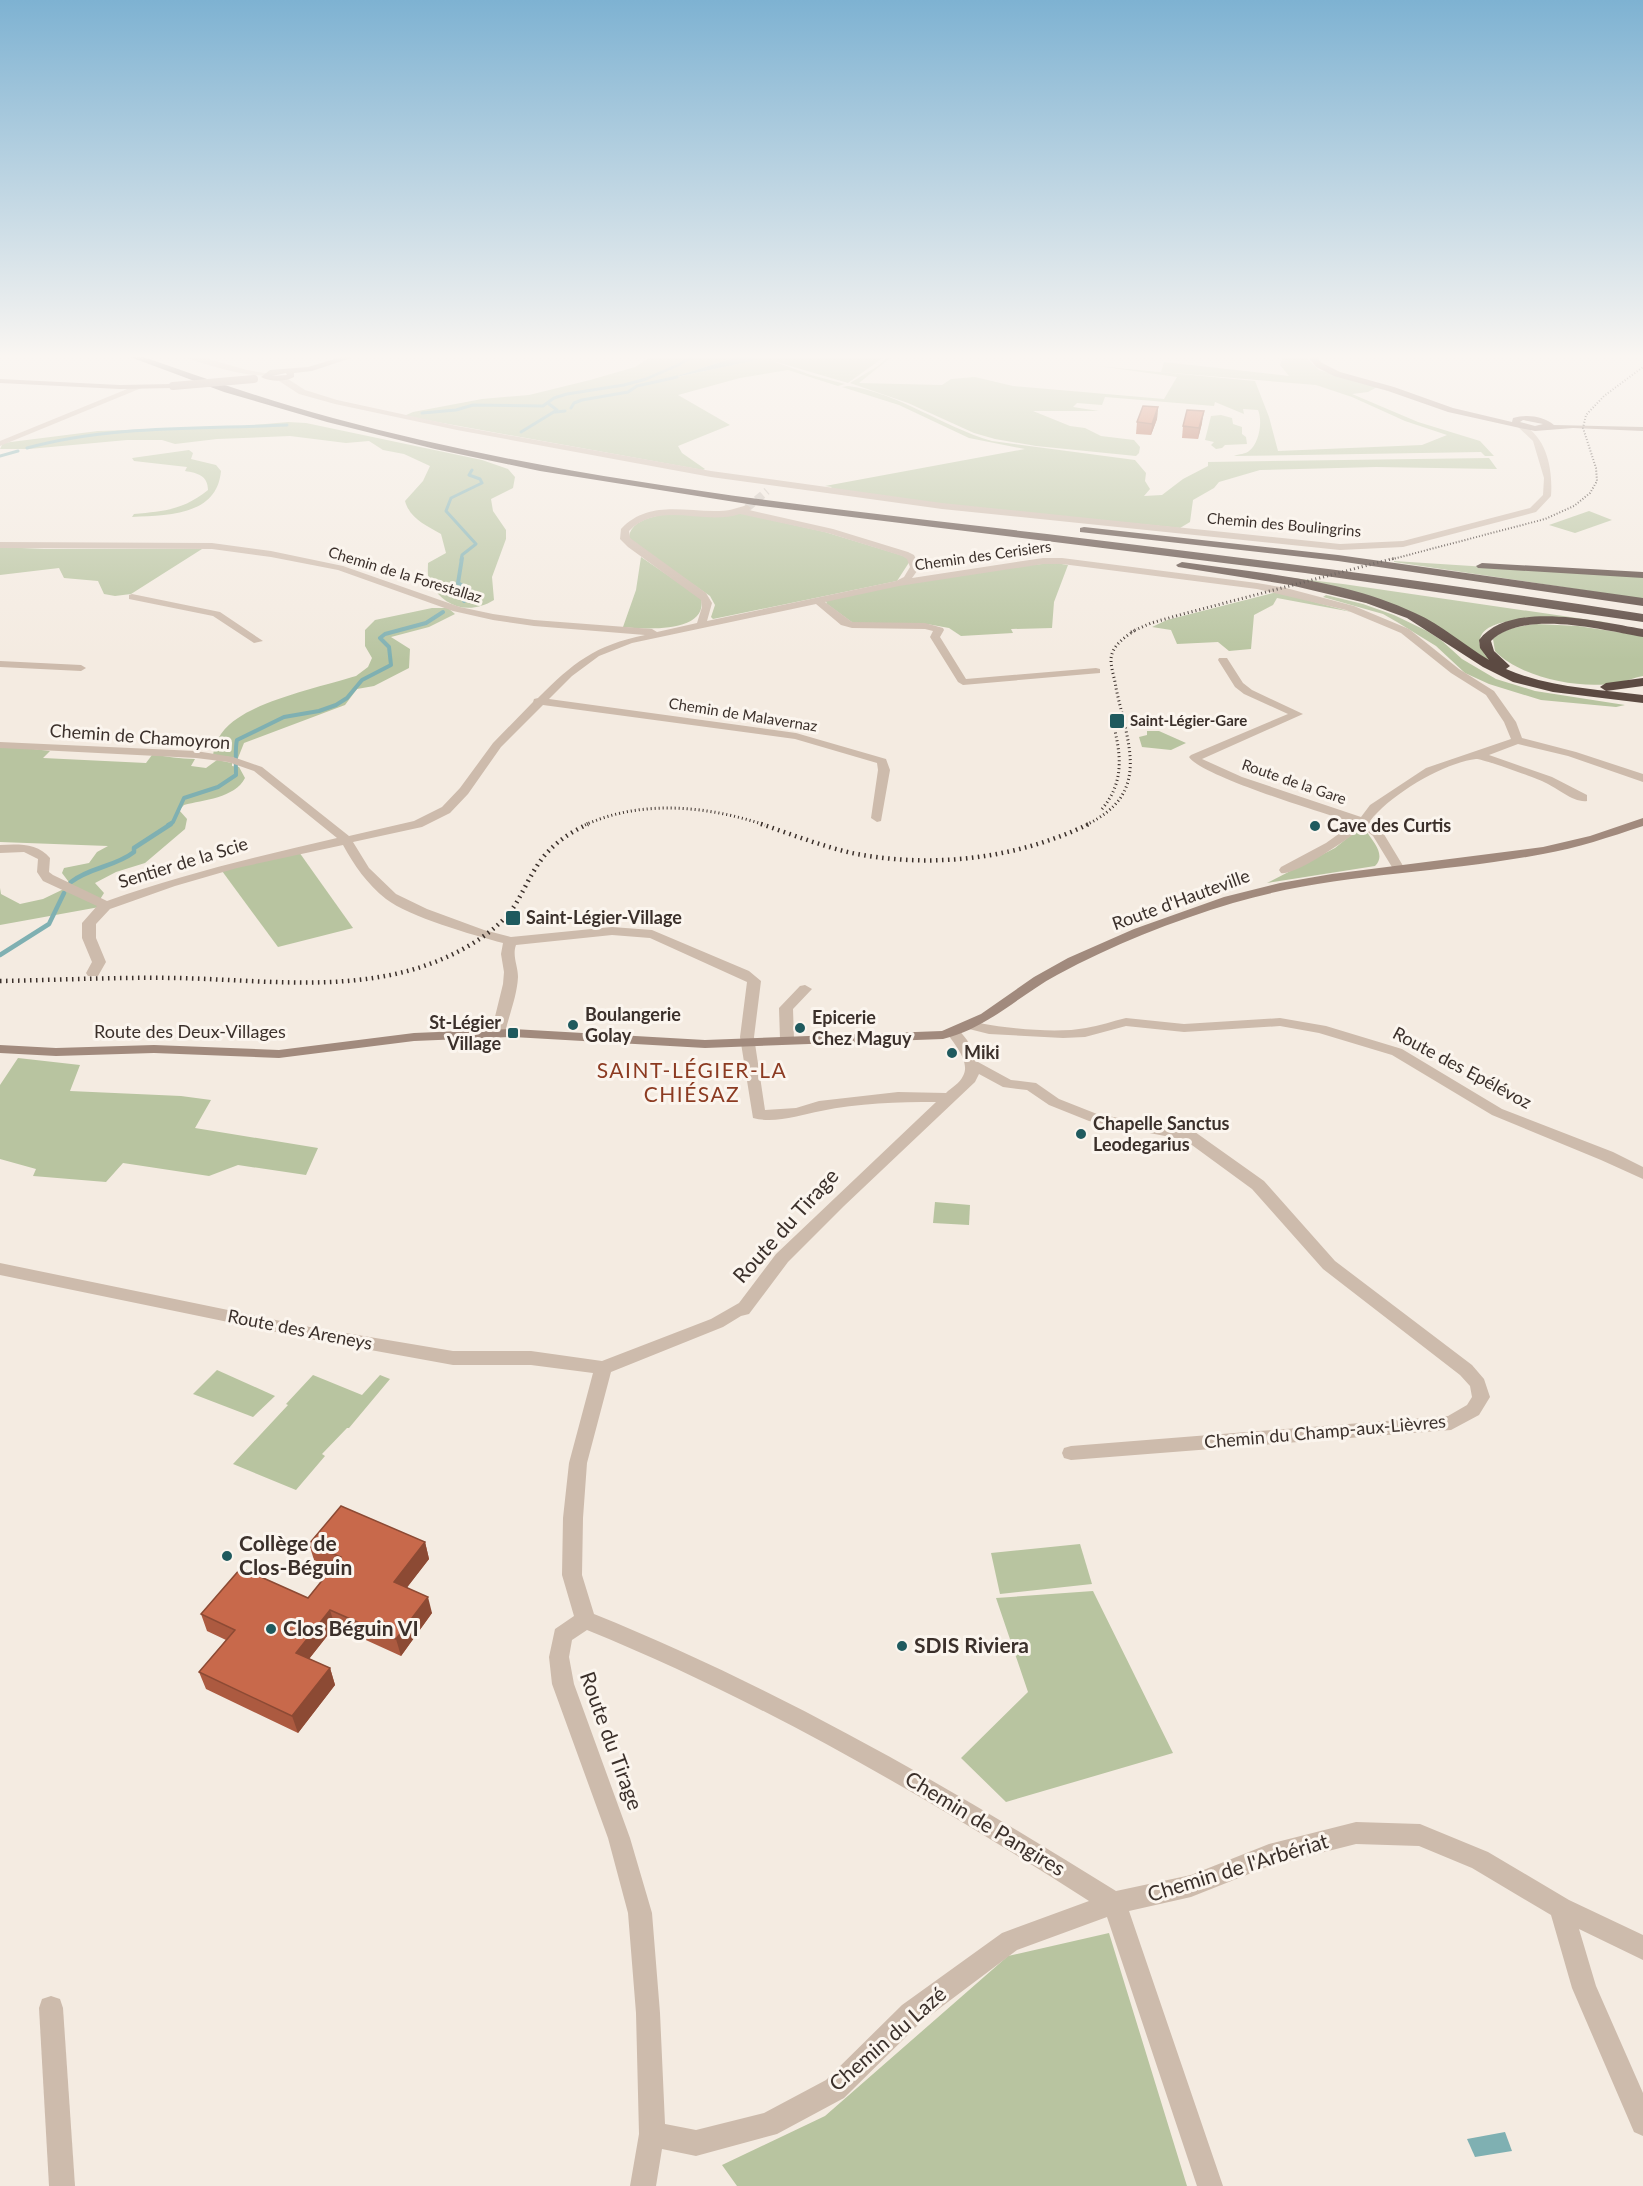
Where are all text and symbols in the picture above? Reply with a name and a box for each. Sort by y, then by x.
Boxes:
street label: Chemin des Boulingrins [1206,508,1362,540]
street label: Chemin des Cerisiers [913,537,1052,574]
street label: Chemin de la Forestallaz [326,542,484,606]
street label: Chemin de Malavernaz [668,693,819,735]
place label: Saint-Légier-Gare [1130,711,1247,729]
marker: Saint-Légier-Gare [1108,712,1126,730]
street label: Chemin de Chamoyron [49,719,231,753]
street label: Route de la Gare [1240,755,1349,807]
place label: Cave des Curtis [1327,814,1451,836]
marker: Cave des Curtis [1308,819,1322,833]
street label: Sentier de la Scie [115,832,250,892]
street label: Route d'Hauteville [1109,864,1253,934]
place label: Saint-Légier-Village [526,906,682,928]
marker: Saint-Légier-Village [504,909,522,927]
place label: Boulangerie Golay [585,1003,681,1046]
place label: Epicerie Chez Maguy [812,1006,912,1049]
place label: St-Légier Village [429,1011,501,1054]
marker: Boulangerie Golay [566,1018,580,1032]
street label: Route des Deux-Villages [94,1020,286,1042]
marker: Epicerie Chez Maguy [793,1021,807,1035]
street label: Route des Epélévoz [1389,1021,1536,1113]
marker: St-Légier Village [506,1026,520,1040]
place label: Miki [964,1041,1000,1063]
marker: Miki [945,1046,959,1060]
district label: SAINT-LÉGIER-LA CHIÉSAZ [597,1057,787,1106]
place label: Chapelle Sanctus Leodegarius [1093,1112,1230,1155]
marker: Chapelle Sanctus Leodegarius [1074,1127,1088,1141]
street label: Route du Tirage [727,1163,843,1287]
street label: Route des Areneys [226,1304,375,1354]
street label: Chemin du Champ-aux-Lièvres [1203,1409,1447,1453]
place label: Collège de Clos-Béguin [239,1530,352,1579]
marker: Collège de Clos-Béguin [220,1549,234,1563]
place label: Clos Béguin VI [283,1615,419,1640]
marker: Clos Béguin VI [264,1622,278,1636]
place label: SDIS Riviera [914,1632,1029,1657]
marker: SDIS Riviera [895,1639,909,1653]
street label: Route du Tirage [576,1668,649,1813]
street label: Chemin de Pangires [901,1765,1070,1880]
street label: Chemin de l'Arbériat [1144,1827,1331,1906]
street label: Chemin du Lazé [823,1980,951,2095]

